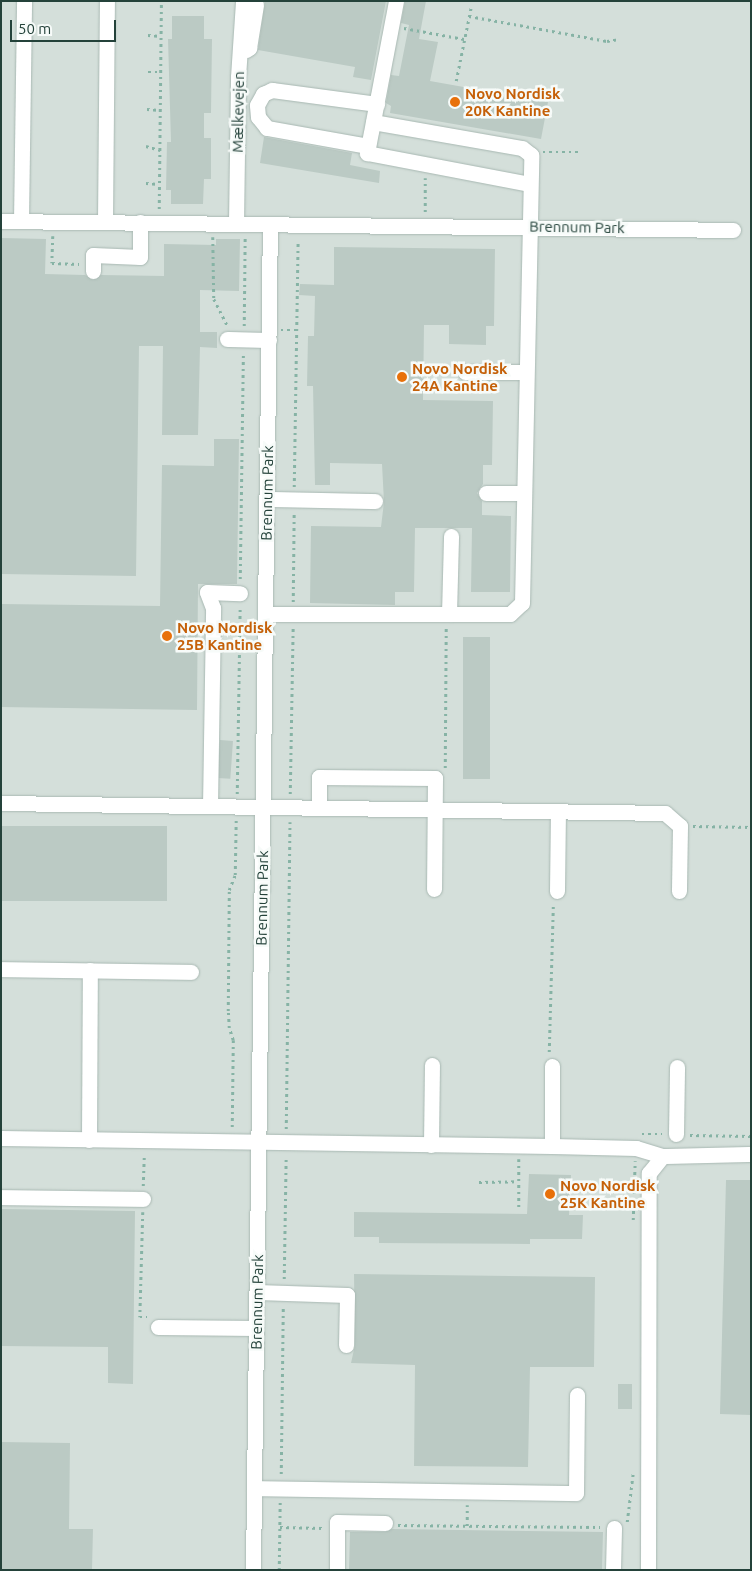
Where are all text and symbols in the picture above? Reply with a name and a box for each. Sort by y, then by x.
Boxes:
scale bar [12,10,119,42]
text: 50 m [18,20,51,37]
street label: Mælkevejen [228,71,248,153]
place label: Novo Nordisk 20K Kantine [465,84,560,119]
marker: Novo Nordisk 20K Kantine [449,96,461,108]
street label: Brennum Park [529,217,625,237]
place label: Novo Nordisk 24A Kantine [412,359,507,394]
marker: Novo Nordisk 24A Kantine [396,371,408,383]
street label: Brennum Park [257,445,277,541]
place label: Novo Nordisk 25B Kantine [177,618,272,653]
marker: Novo Nordisk 25B Kantine [161,630,173,642]
street label: Brennum Park [252,850,272,946]
place label: Novo Nordisk 25K Kantine [560,1176,655,1211]
marker: Novo Nordisk 25K Kantine [544,1188,556,1200]
street label: Brennum Park [247,1254,267,1350]

